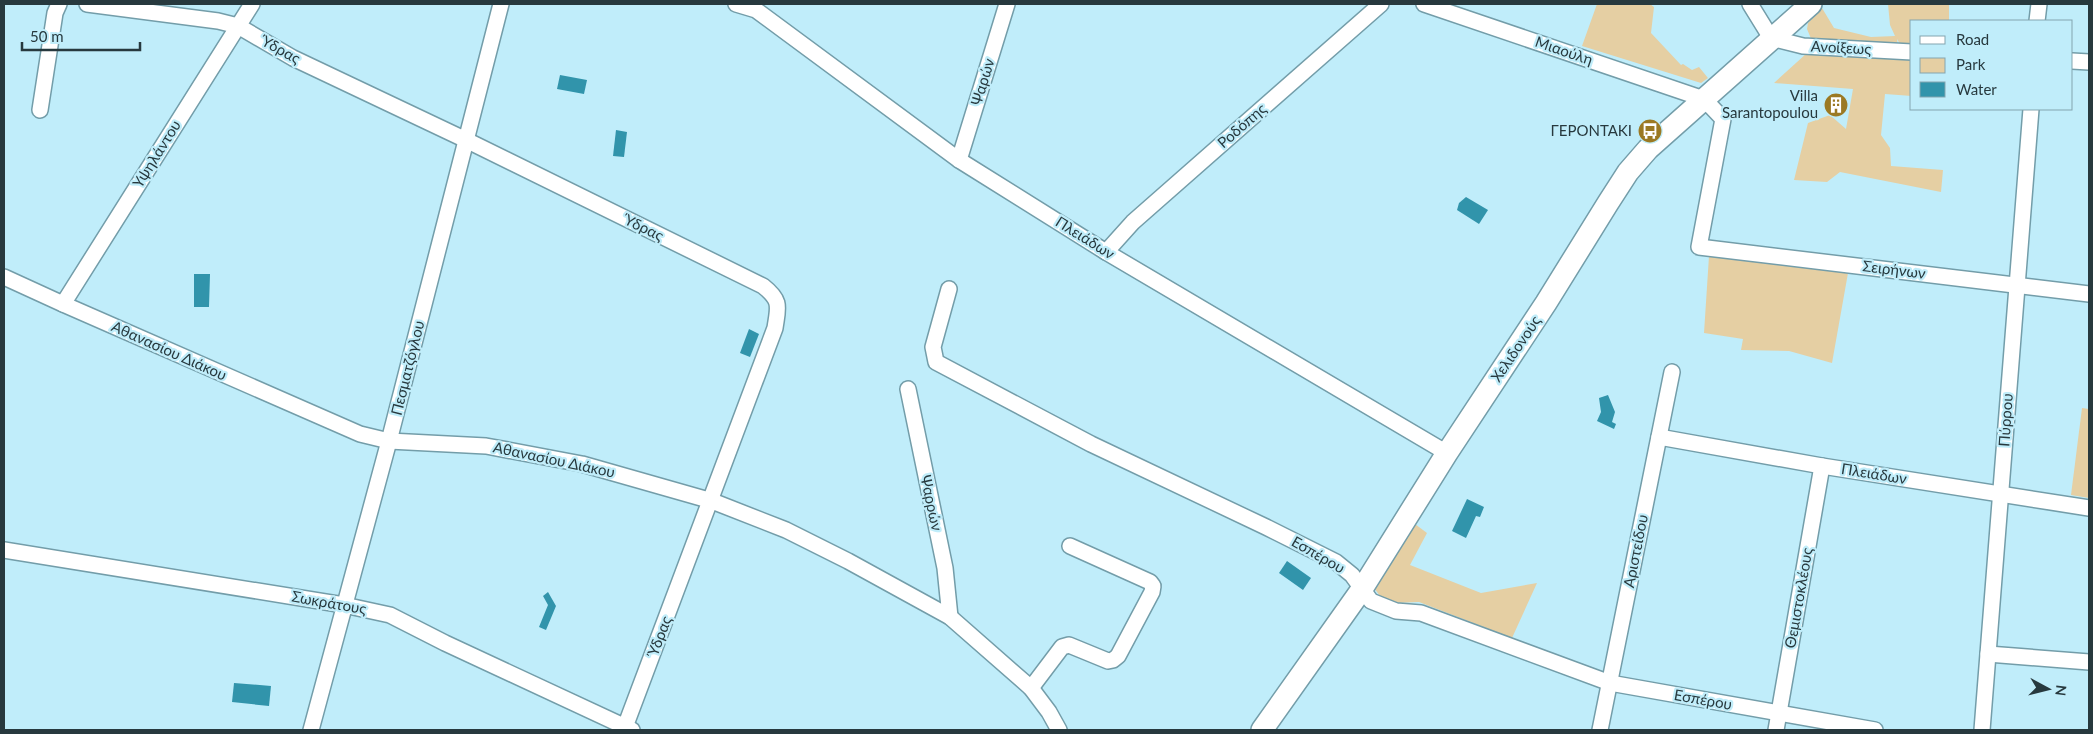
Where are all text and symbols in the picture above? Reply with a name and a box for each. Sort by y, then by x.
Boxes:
scale bar [22,20,140,52]
legend [1910,20,2073,110]
text: 50 m [30,27,64,45]
street label: Ύδρας [257,30,304,67]
text: Road [1956,30,1989,48]
street label: Μιαούλη [1533,32,1596,68]
street label: Ανοίξεως [1810,36,1872,59]
text: Park [1956,55,1986,73]
street label: Ψαρών [966,56,998,107]
text: Water [1956,80,1997,98]
place label: Villa Sarantopoulou [1722,86,1818,121]
building icon: Villa Sarantopoulou [1823,92,1849,118]
street label: Ροδόπης [1213,99,1269,151]
street label: Υψηλάντου [128,116,184,191]
bus stop icon: ΓΕΡΟΝΤΑΚΙ [1637,118,1663,144]
place label: ΓΕΡΟΝΤΑΚΙ [1551,121,1632,139]
street label: Ύδρας [619,209,667,244]
street label: Πλειάδων [1053,212,1119,262]
street label: Σειρήνων [1862,256,1927,282]
street label: Χελιδονούς [1486,312,1544,385]
street label: Αθανασίου Διάκου [109,317,230,384]
street label: Πεσματζόγλου [387,319,427,417]
street label: Πύρρου [1994,393,2016,447]
street label: Αθανασίου Διάκου [492,437,617,481]
street label: Πλειάδων [1840,459,1908,487]
street label: Ψαρρών [917,473,947,533]
street label: Αριστείδου [1619,513,1651,589]
street label: Εσπέρου [1289,532,1348,577]
street label: Θεμιστοκλέους [1780,546,1816,650]
street label: Σωκράτους [290,587,368,617]
street label: Ύδρας [642,613,675,661]
north arrow [2023,664,2073,714]
text: N [2052,684,2070,697]
street label: Εσπέρου [1673,685,1734,713]

